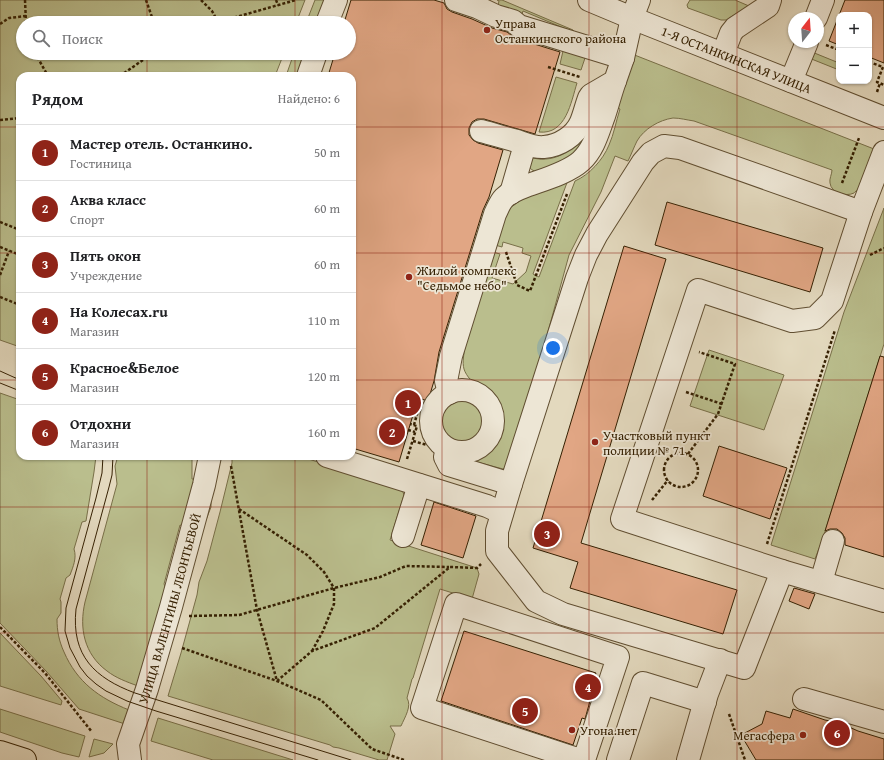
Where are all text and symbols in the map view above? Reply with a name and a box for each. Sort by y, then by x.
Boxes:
north arrow [788,12,824,48]
map controls [836,12,872,84]
button: + [836,12,872,48]
place label: Управа Останкинского района [495,14,627,48]
search box [16,16,356,60]
street label: 1-Я ОСТАНКИНСКАЯ УЛИЦА [659,21,815,98]
marker: Управа Останкинского района [482,25,492,35]
icon: search [30,27,52,49]
text: Поиск [62,28,103,49]
button: − [836,48,872,84]
text: Рядом [32,86,83,111]
text: Найдено: 6 [278,89,340,108]
text: Мастер отель. Останкино. [70,133,253,154]
text: 1 [42,143,48,162]
text: 50 m [314,143,340,162]
text: Гостиница [70,154,132,173]
text: Аква класс [70,189,146,210]
text: 2 [42,199,48,218]
text: 60 m [314,199,340,218]
text: Спорт [70,210,104,229]
text: Пять окон [70,245,141,266]
text: 3 [42,255,48,274]
text: 60 m [314,255,340,274]
place label: Жилой комплекс "Седьмое небо" [416,261,517,295]
text: Учреждение [70,266,142,285]
marker: Жилой комплекс "Седьмое небо" [404,272,414,282]
text: На Колесах.ru [70,301,168,322]
text: 4 [42,311,48,330]
text: 110 m [308,311,340,330]
text: Магазин [70,322,119,341]
your location [543,338,563,358]
text: Красное&Белое [70,357,179,378]
text: 5 [42,367,48,386]
text: 120 m [308,367,340,386]
text: Магазин [70,378,119,397]
pin: 1 [395,388,421,418]
text: Отдохни [70,413,131,434]
pin: 2 [379,417,405,447]
text: 6 [42,423,48,442]
text: 160 m [308,423,340,442]
place label: Участковый пункт полиции № 71 [603,426,711,460]
text: Магазин [70,434,119,453]
marker: Участковый пункт полиции № 71 [590,437,600,447]
street label: УЛИЦА ВАЛЕНТИНЫ ЛЕОНТЬЕВОЙ [133,511,205,706]
pin: 3 [534,519,560,549]
pin: 4 [575,672,601,702]
pin: 5 [512,696,538,726]
pin: 6 [824,718,850,748]
place label: Угона.нет [580,721,638,740]
marker: Угона.нет [567,725,577,735]
place label: Мегасфера [733,726,796,745]
marker: Мегасфера [798,730,808,740]

